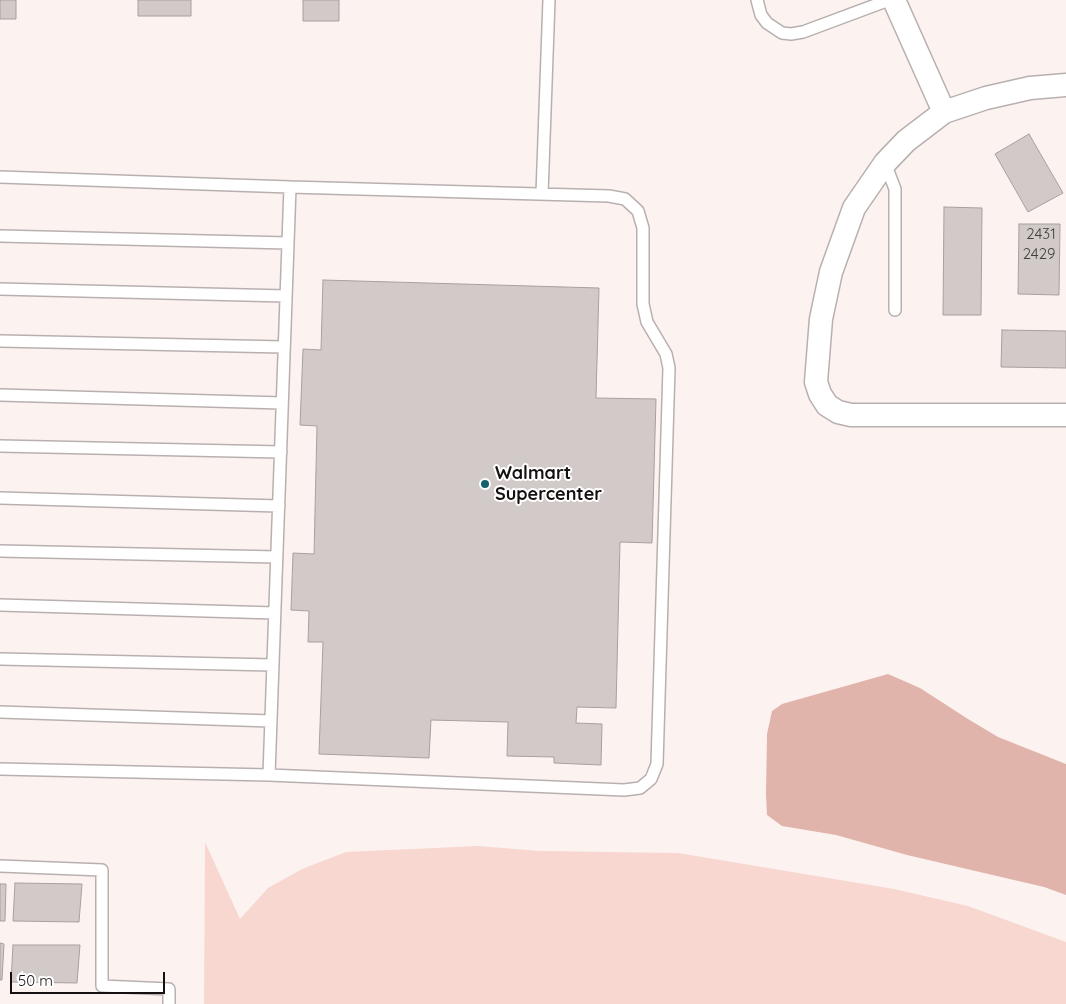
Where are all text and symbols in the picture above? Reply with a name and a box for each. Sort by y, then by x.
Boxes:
house number: 2431 [1026,225,1056,243]
house number: 2429 [1023,245,1055,263]
place label: Walmart Supercenter [495,463,602,506]
marker: Walmart Supercenter [479,478,491,490]
scale bar [12,962,168,994]
text: 50 m [18,971,53,990]

